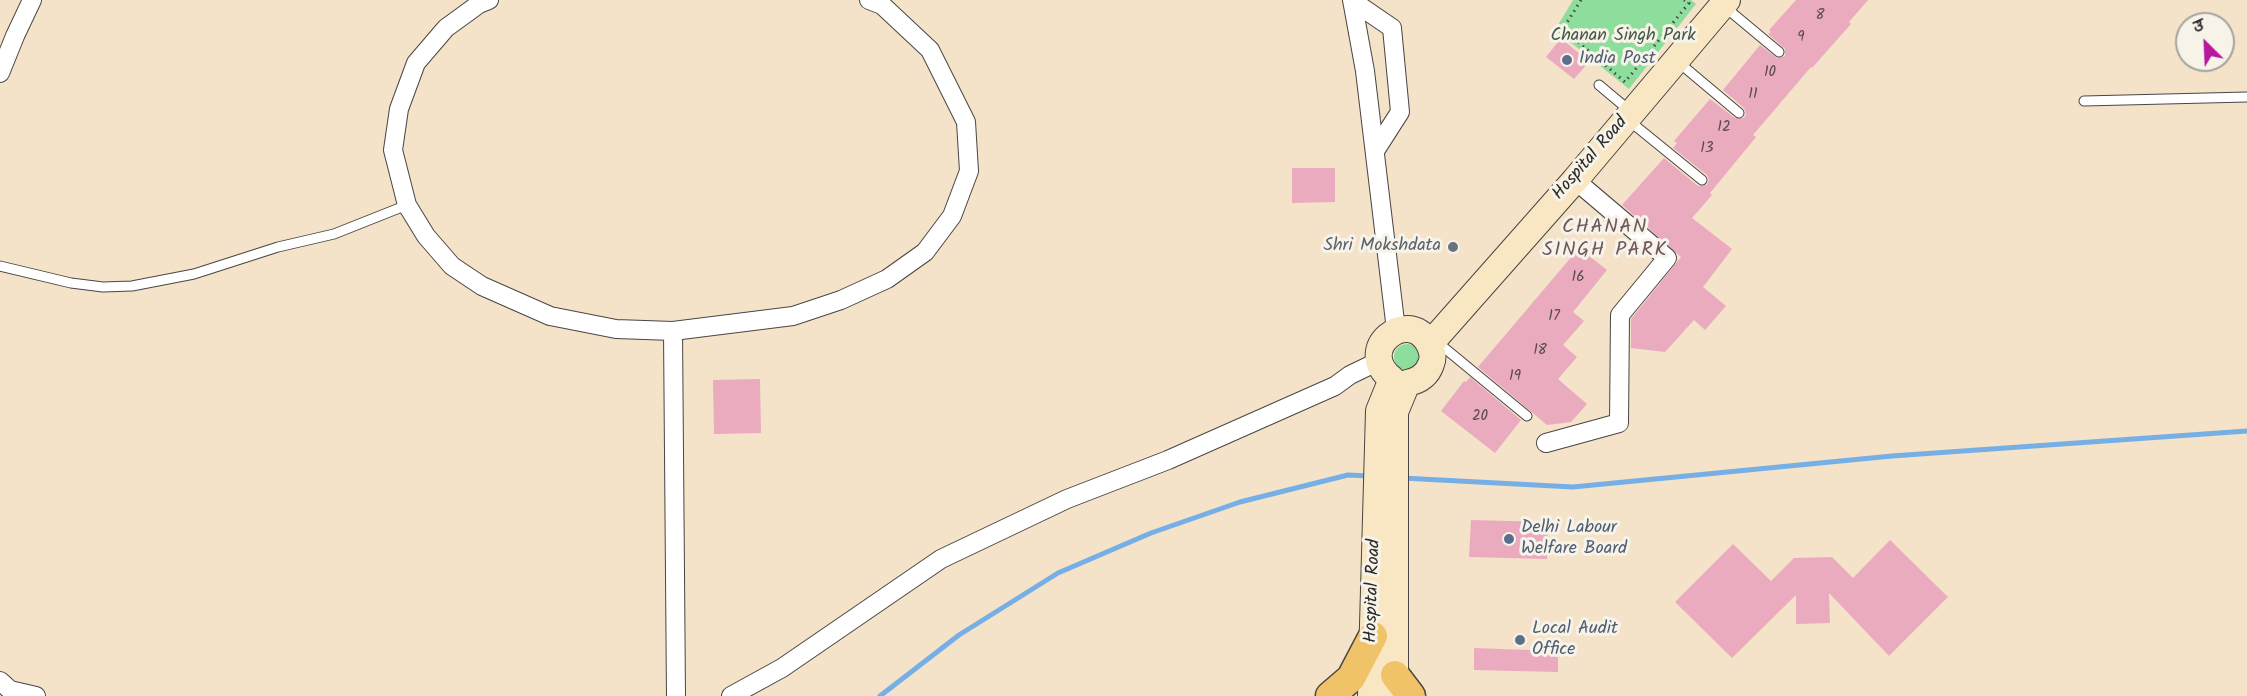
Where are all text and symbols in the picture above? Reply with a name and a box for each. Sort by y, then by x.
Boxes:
house number: 8 [1815,7,1825,25]
north arrow [2175,12,2235,72]
text: उ [2189,13,2208,40]
park label: Chanan Singh Park [1550,26,1696,48]
house number: 9 [1797,29,1805,47]
place label: India Post [1579,49,1656,71]
marker: India Post [1560,53,1574,67]
house number: 10 [1764,64,1776,82]
house number: 11 [1748,86,1758,104]
street label: Hospital Road [1549,113,1633,205]
house number: 12 [1717,119,1731,137]
house number: 13 [1700,140,1714,158]
district label: CHANAN SINGH PARK [1542,217,1668,264]
place label: Shri Mokshdata [1323,236,1441,258]
marker: Shri Mokshdata [1446,240,1460,254]
house number: 16 [1571,269,1585,287]
house number: 17 [1548,308,1560,326]
house number: 18 [1533,342,1547,360]
house number: 19 [1509,368,1521,386]
house number: 20 [1472,408,1488,426]
place label: Delhi Labour Welfare Board [1521,518,1627,560]
marker: Delhi Labour Welfare Board [1502,532,1516,546]
street label: Hospital Road [1361,539,1387,643]
place label: Local Audit Office [1532,619,1618,662]
marker: Local Audit Office [1513,633,1527,647]

